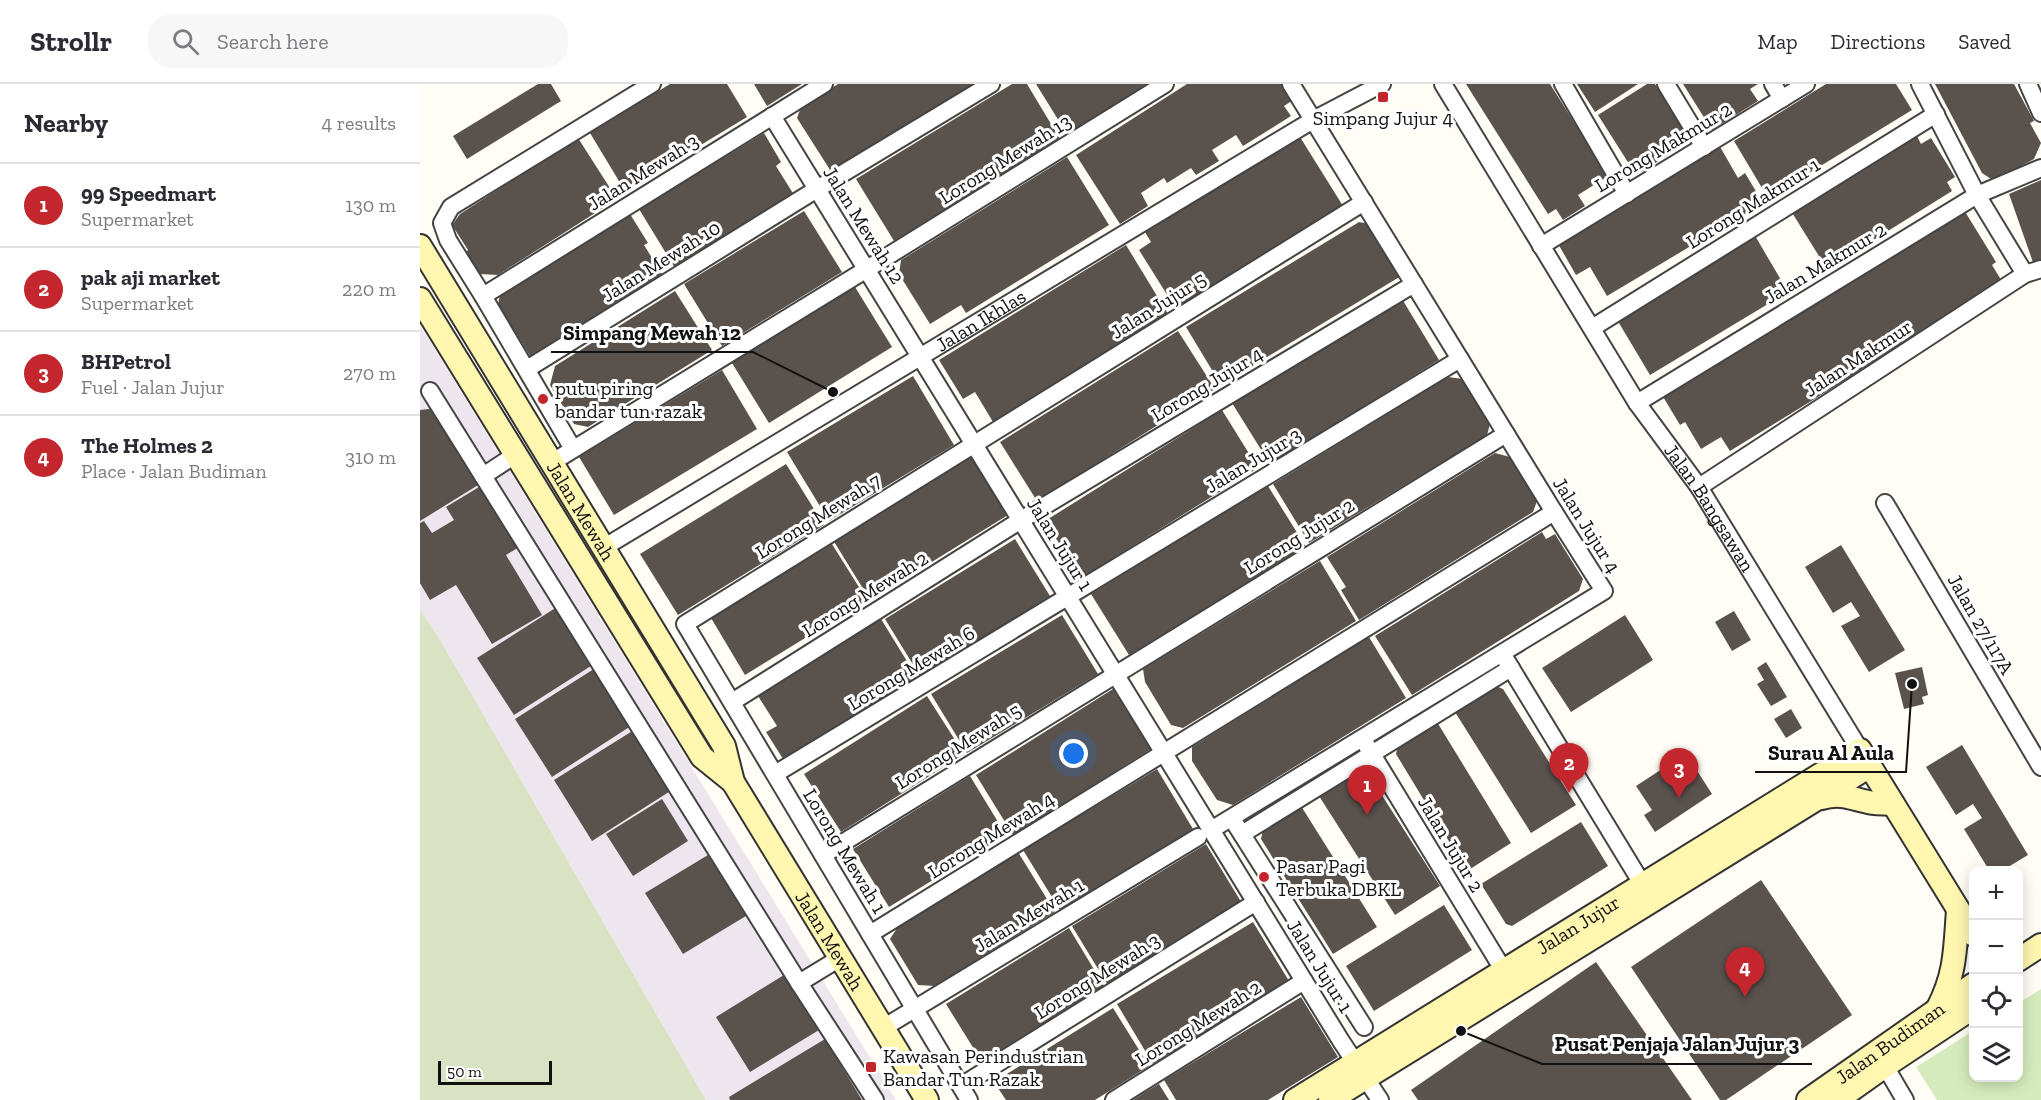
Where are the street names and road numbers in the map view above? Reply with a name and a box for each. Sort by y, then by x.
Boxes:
street label: Lorong Makmur 2 [1590,97,1736,197]
street label: Lorong Mewah 13 [935,109,1075,209]
street label: Jalan Mewah 3 [583,128,703,216]
street label: Lorong Makmur 1 [1682,152,1825,254]
street label: Jalan Mewah 12 [818,162,910,288]
street label: Jalan Mewah 10 [597,215,725,307]
street label: Jalan Makmur 2 [1760,217,1890,309]
street label: Jalan Jujur 5 [1106,266,1210,344]
street label: Jalan Ikhlas [931,284,1030,357]
street label: Jalan Makmur [1800,314,1916,402]
street label: Lorong Jujur 4 [1147,341,1267,427]
street label: Jalan Jujur 3 [1201,422,1305,498]
street label: Jalan Bangsawan [1659,439,1760,577]
street label: Jalan Mewah [542,457,621,566]
street label: Lorong Mewah 7 [751,468,886,564]
street label: Jalan Jujur 4 [1548,473,1626,578]
street label: Jalan Jujur 1 [1022,493,1098,595]
street label: Lorong Jujur 2 [1239,493,1359,579]
street label: Lorong Mewah 2 [798,546,932,642]
street label: Jalan 27/117A [1943,570,2020,679]
street label: Lorong Mewah 6 [843,621,979,715]
street label: Lorong Mewah 5 [891,698,1025,794]
street label: Lorong Mewah 1 [798,784,892,918]
street label: Lorong Mewah 4 [923,786,1059,883]
street label: Jalan Jujur 2 [1413,792,1489,896]
street label: Jalan Mewah 1 [970,873,1089,957]
street label: Jalan Mewah [790,887,870,995]
street label: Jalan Jujur [1532,890,1624,959]
street label: Jalan Jujur 1 [1282,915,1358,1017]
street label: Lorong Mewah 3 [1030,928,1164,1024]
street label: Lorong Mewah 2 [1131,975,1265,1071]
street label: Jalan Budiman [1831,996,1950,1089]

